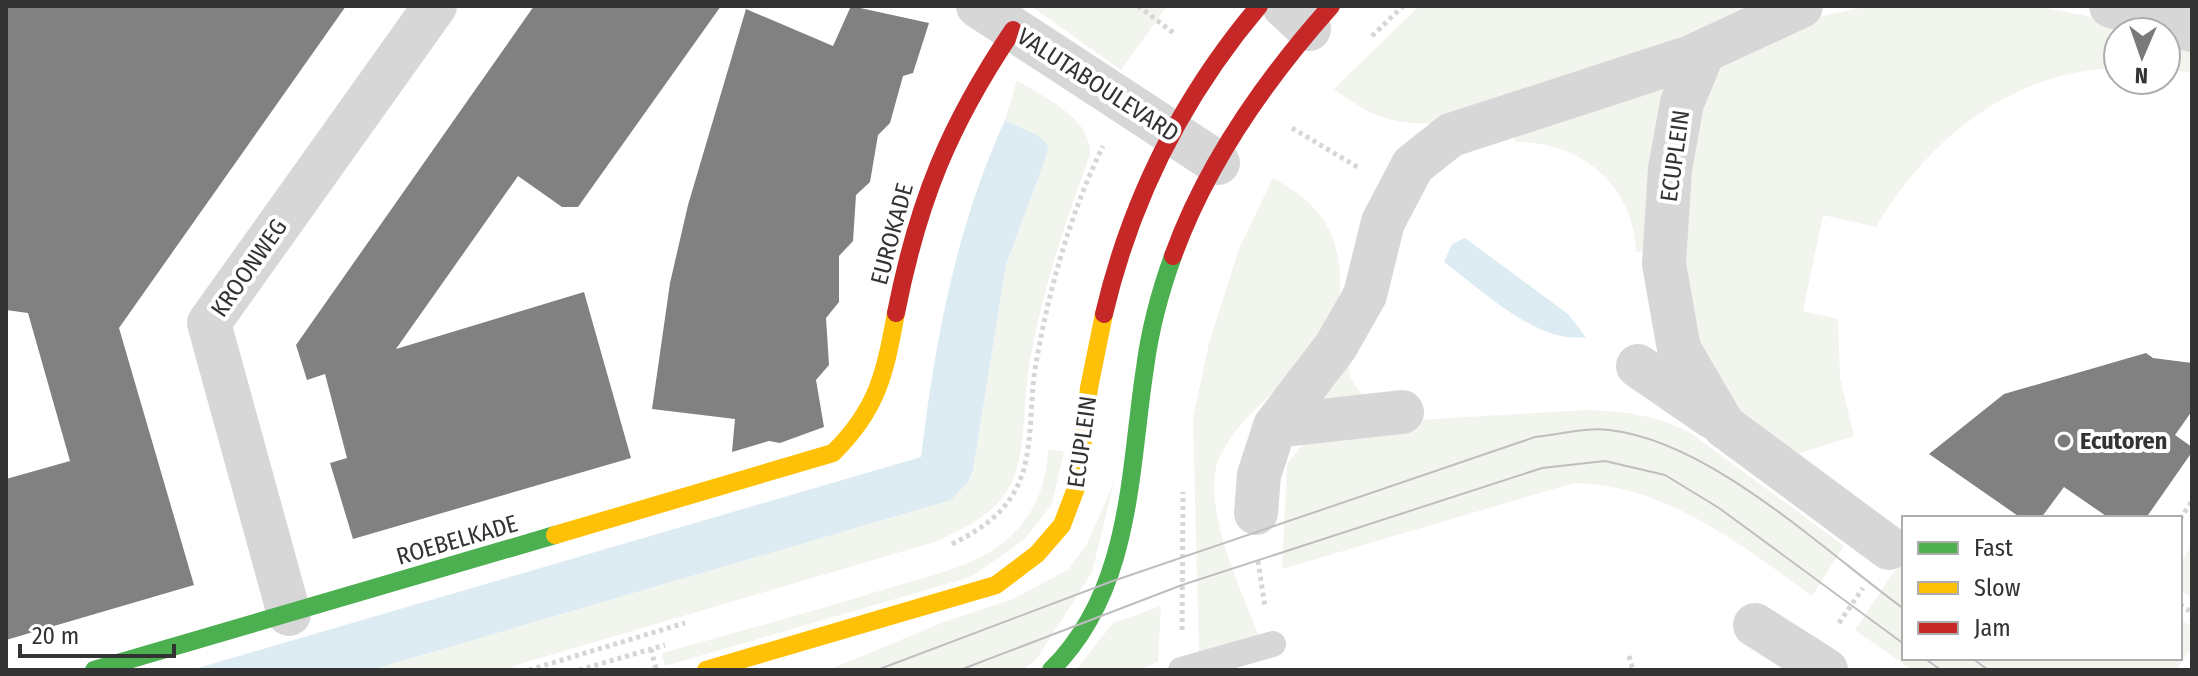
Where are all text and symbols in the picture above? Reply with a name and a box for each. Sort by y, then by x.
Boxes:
north arrow [2102,16,2182,96]
street label: VALUTABOULEVARD [1012,22,1184,148]
text: N [2134,62,2148,89]
street label: ECUPLEIN [1655,108,1695,204]
street label: EUROKADE [865,180,919,288]
street label: KROONWEG [205,214,293,322]
street label: ECUPLEIN [1062,394,1102,490]
place label: Ecutoren [2080,427,2167,455]
marker: Ecutoren [2055,432,2073,450]
street label: ROEBELKADE [393,509,521,571]
legend [1902,516,2182,660]
text: Fast [1974,534,2013,562]
text: Slow [1974,574,2021,602]
scale bar [20,608,174,658]
text: Jam [1974,614,2011,642]
text: 20 m [32,622,79,650]

